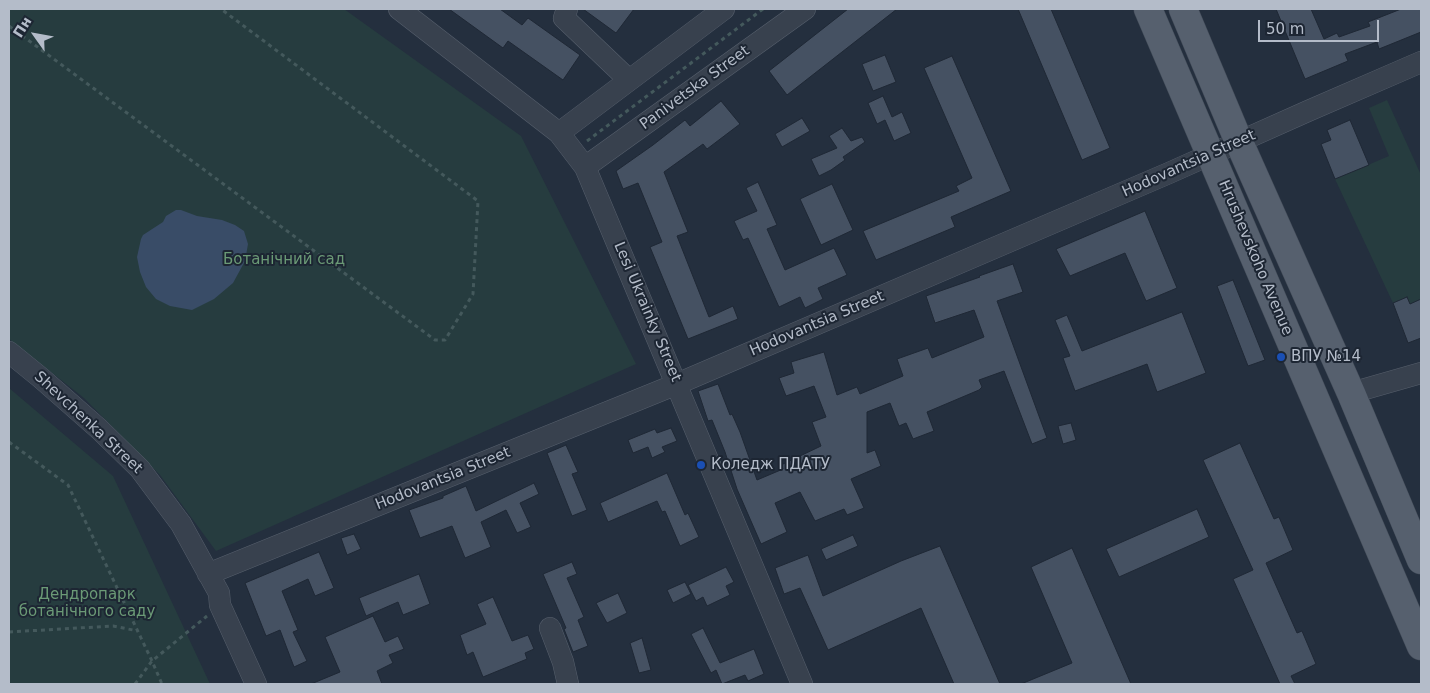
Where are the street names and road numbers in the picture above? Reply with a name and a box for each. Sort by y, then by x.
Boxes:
street label: Panivetska Street [637,42,753,134]
street label: Hodovantsia Street [1120,126,1258,202]
street label: Hrushevskoho Avenue [1214,178,1296,338]
street label: Lesi Ukrainky Street [609,239,685,385]
street label: Hodovantsia Street [747,288,887,360]
street label: Shevchenka Street [30,368,146,478]
street label: Hodovantsia Street [373,444,513,514]

